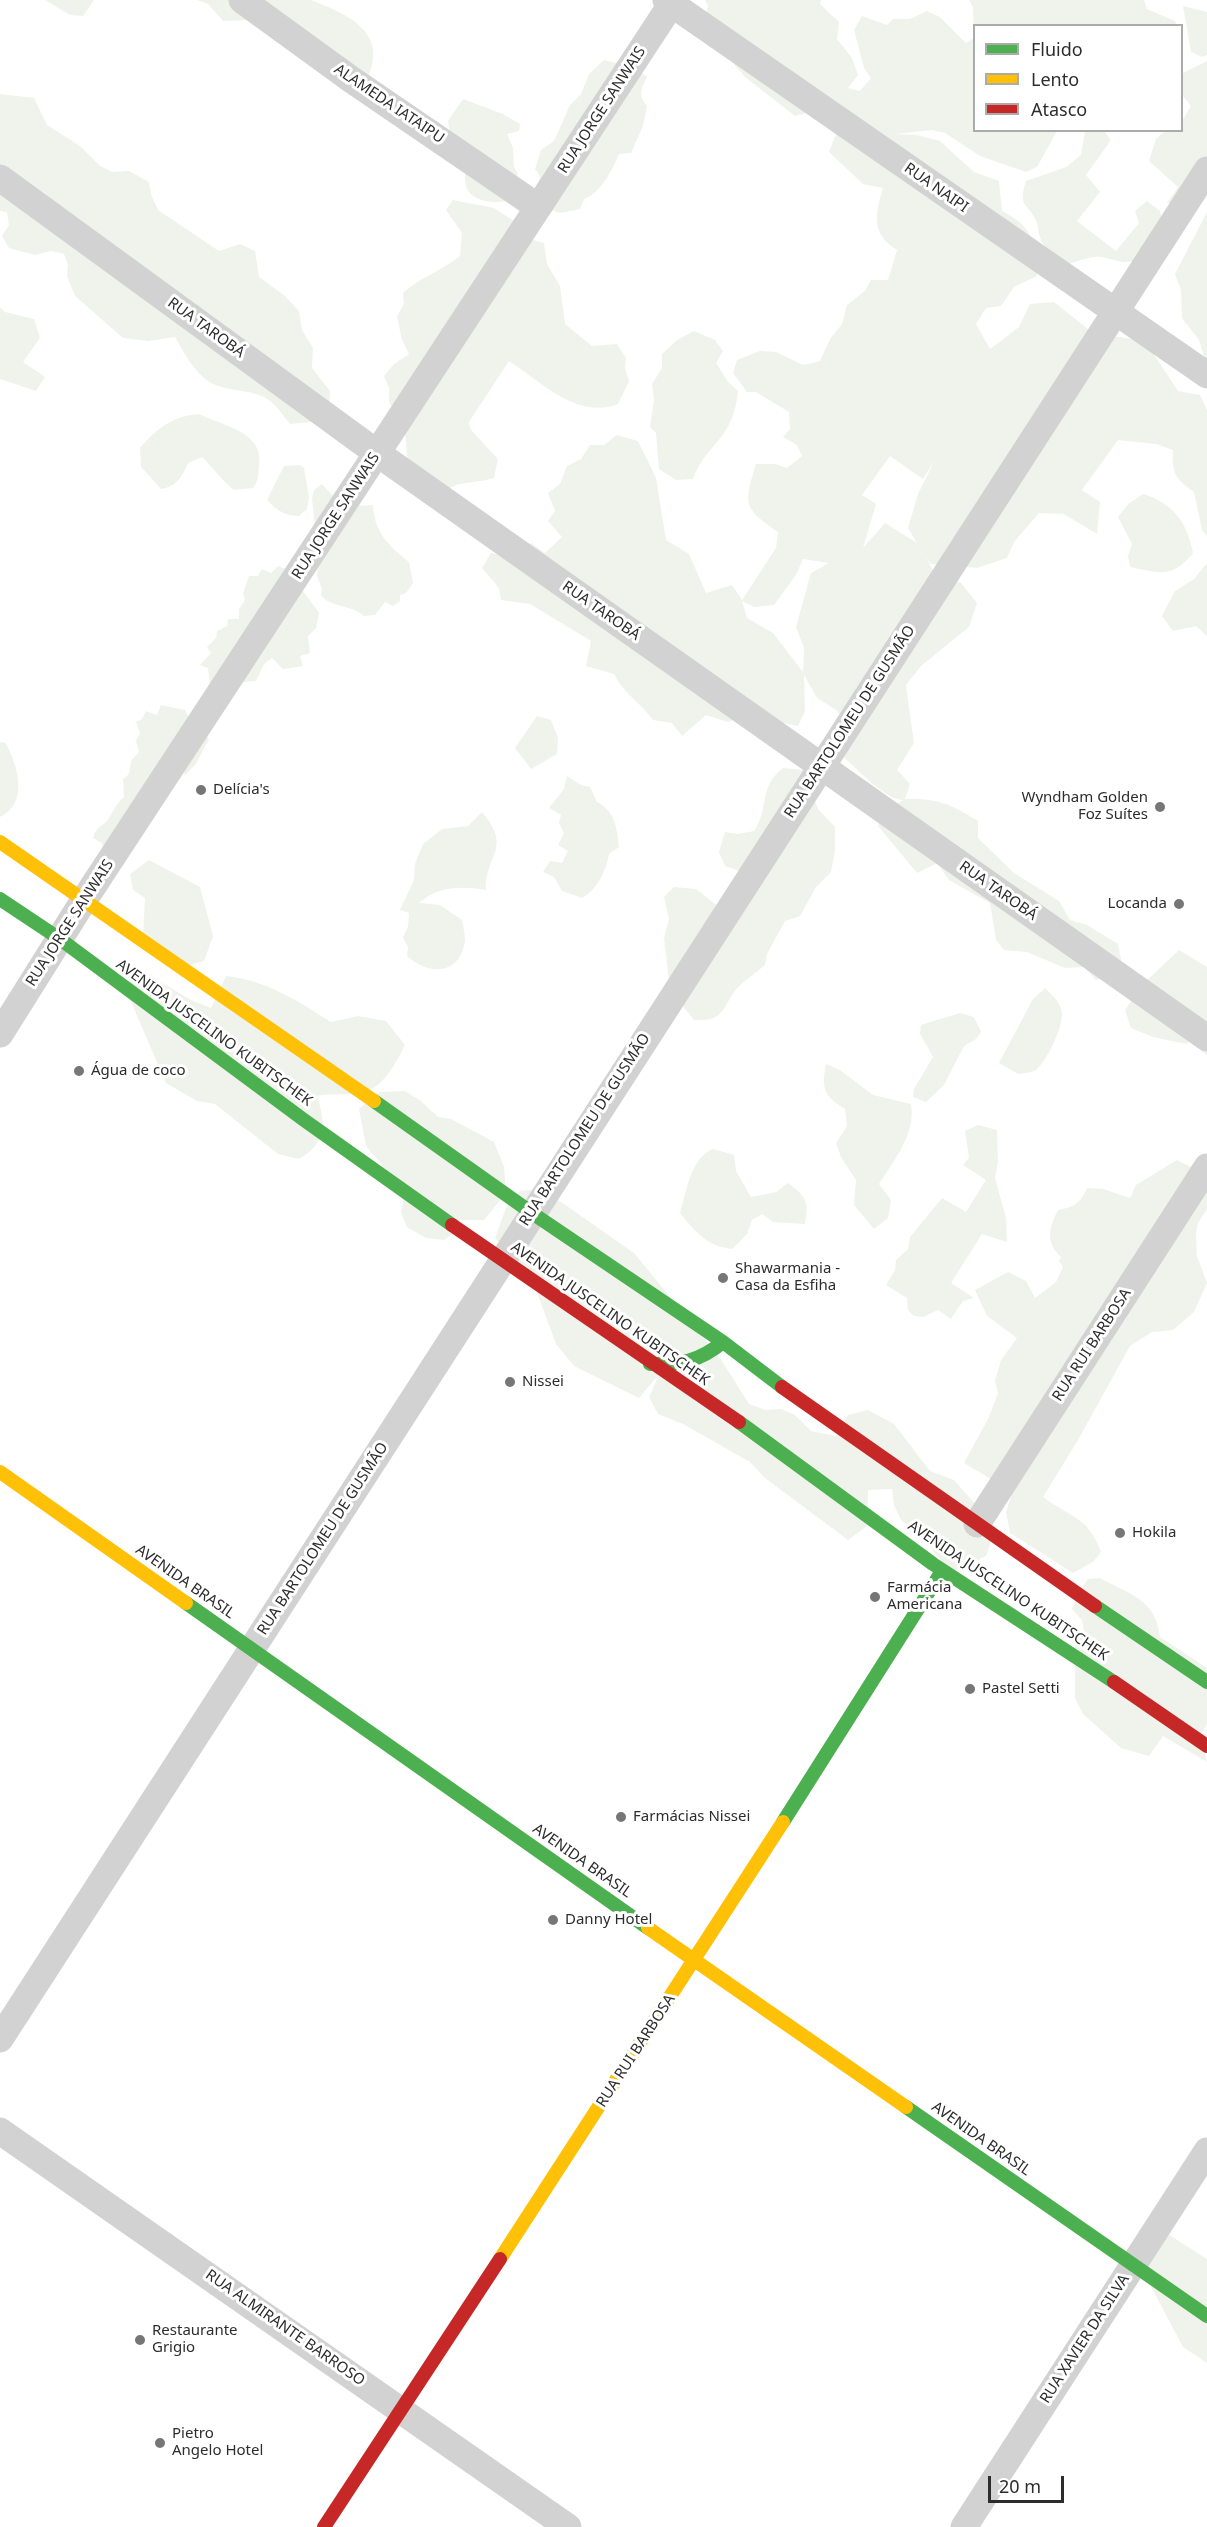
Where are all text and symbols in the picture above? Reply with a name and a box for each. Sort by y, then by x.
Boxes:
legend [973,24,1183,132]
text: Fluido [1031,37,1083,61]
street label: RUA JORGE SANWAIS [554,43,650,177]
street label: ALAMEDA IATAIPU [331,61,447,147]
text: Lento [1031,67,1079,91]
text: Atasco [1031,97,1087,121]
street label: RUA NAIPI [901,159,971,217]
street label: RUA TAROBÁ [164,294,248,362]
street label: RUA JORGE SANWAIS [288,449,384,583]
street label: RUA TAROBÁ [559,578,643,644]
street label: RUA BARTOLOMEU DE GUSMÃO [781,622,919,822]
place label: Delícia's [213,781,270,799]
marker: Delícia's [194,783,208,797]
place label: Wyndham Golden Foz Suítes [1021,789,1148,824]
marker: Wyndham Golden Foz Suítes [1153,800,1167,814]
street label: RUA JORGE SANWAIS [22,856,118,990]
street label: RUA TAROBÁ [956,858,1040,924]
place label: Locanda [1108,895,1167,913]
marker: Locanda [1172,897,1186,911]
street label: AVENIDA JUSCELINO KUBITSCHEK [112,956,316,1110]
street label: RUA BARTOLOMEU DE GUSMÃO [516,1030,654,1230]
place label: Água de coco [91,1062,186,1080]
marker: Água de coco [72,1064,86,1078]
street label: AVENIDA JUSCELINO KUBITSCHEK [507,1238,713,1390]
place label: Shawarmania - Casa da Esfiha [735,1260,840,1295]
marker: Shawarmania - Casa da Esfiha [716,1271,730,1285]
street label: RUA RUI BARBOSA [1049,1285,1135,1405]
place label: Nissei [522,1373,564,1391]
marker: Nissei [503,1375,517,1389]
street label: RUA BARTOLOMEU DE GUSMÃO [254,1439,392,1639]
street label: AVENIDA JUSCELINO KUBITSCHEK [904,1517,1112,1665]
place label: Hokila [1132,1524,1176,1542]
marker: Hokila [1113,1526,1127,1540]
street label: AVENIDA BRASIL [132,1541,238,1623]
place label: Farmácia Americana [887,1579,962,1614]
marker: Farmácia Americana [868,1590,882,1604]
place label: Pastel Setti [982,1680,1060,1698]
marker: Pastel Setti [963,1682,977,1696]
place label: Farmácias Nissei [633,1808,750,1826]
marker: Farmácias Nissei [614,1810,628,1824]
street label: AVENIDA BRASIL [529,1820,635,1902]
place label: Danny Hotel [565,1911,652,1929]
marker: Danny Hotel [546,1913,560,1927]
street label: RUA RUI BARBOSA [593,1991,679,2111]
street label: AVENIDA BRASIL [928,2098,1034,2180]
street label: RUA ALMIRANTE BARROSO [202,2266,368,2390]
street label: RUA XAVIER DA SILVA [1037,2271,1133,2407]
place label: Restaurante Grigio [152,2322,238,2357]
marker: Restaurante Grigio [133,2333,147,2347]
place label: Pietro Angelo Hotel [172,2425,263,2460]
marker: Pietro Angelo Hotel [153,2436,167,2450]
scale bar [991,2464,1068,2502]
text: 20 m [999,2474,1041,2498]

